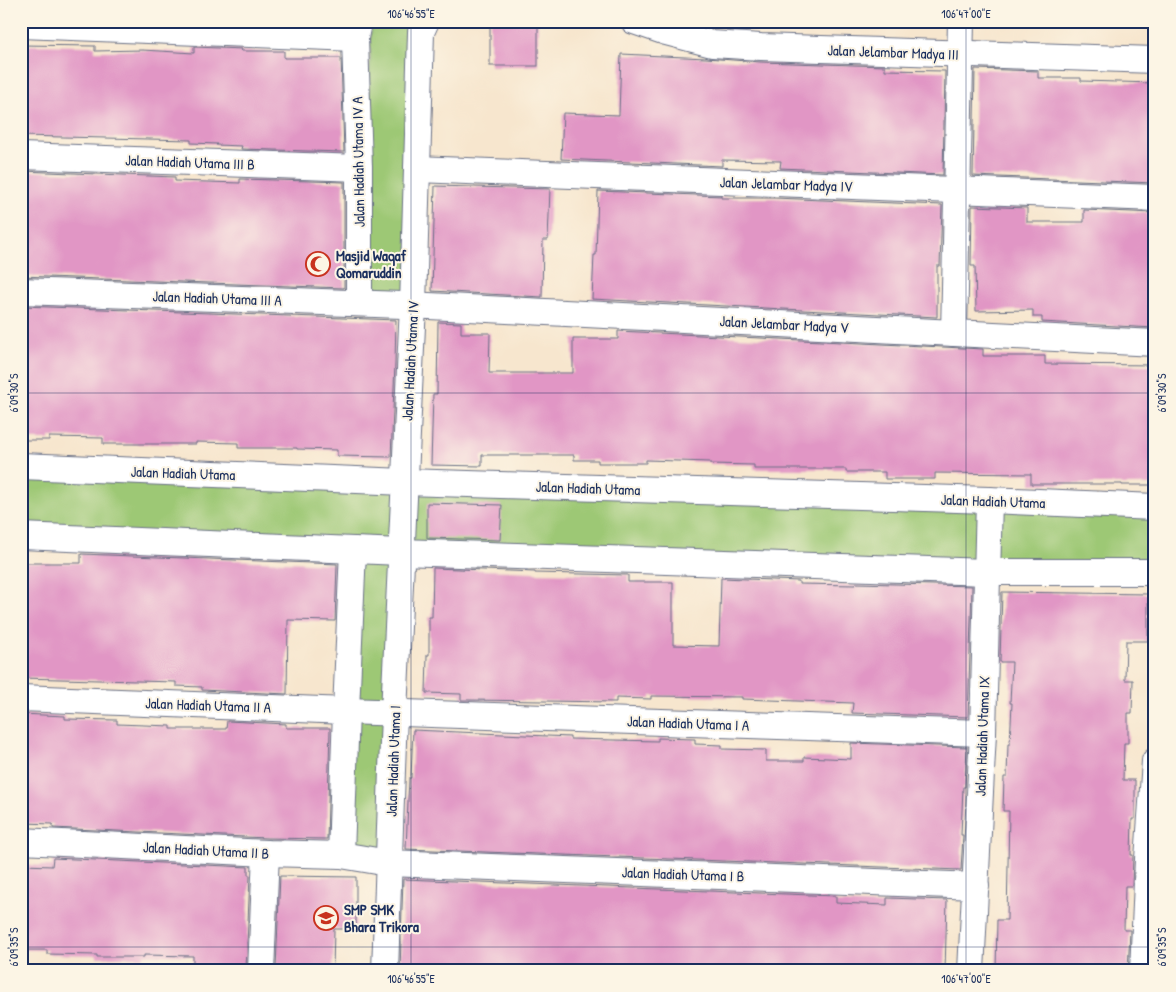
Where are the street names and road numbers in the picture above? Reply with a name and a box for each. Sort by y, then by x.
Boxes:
street label: Jalan Jelambar Madya III [827,39,959,65]
street label: Jalan Hadiah Utama IV A [346,96,370,228]
street label: Jalan Hadiah Utama III B [125,149,255,175]
street label: Jalan Jelambar Madya IV [719,171,853,197]
street label: Jalan Hadiah Utama III A [152,285,283,311]
street label: Jalan Hadiah Utama IV [396,300,424,421]
street label: Jalan Jelambar Madya V [719,310,850,338]
street label: Jalan Hadiah Utama [130,461,236,485]
street label: Jalan Hadiah Utama [535,476,641,500]
street label: Jalan Hadiah Utama [940,489,1046,513]
street label: Jalan Hadiah Utama IX [969,675,995,797]
street label: Jalan Hadiah Utama II A [145,692,272,718]
street label: Jalan Hadiah Utama I [381,705,405,817]
street label: Jalan Hadiah Utama I A [626,710,750,736]
street label: Jalan Hadiah Utama II B [142,836,270,864]
street label: Jalan Hadiah Utama I B [621,861,745,887]

